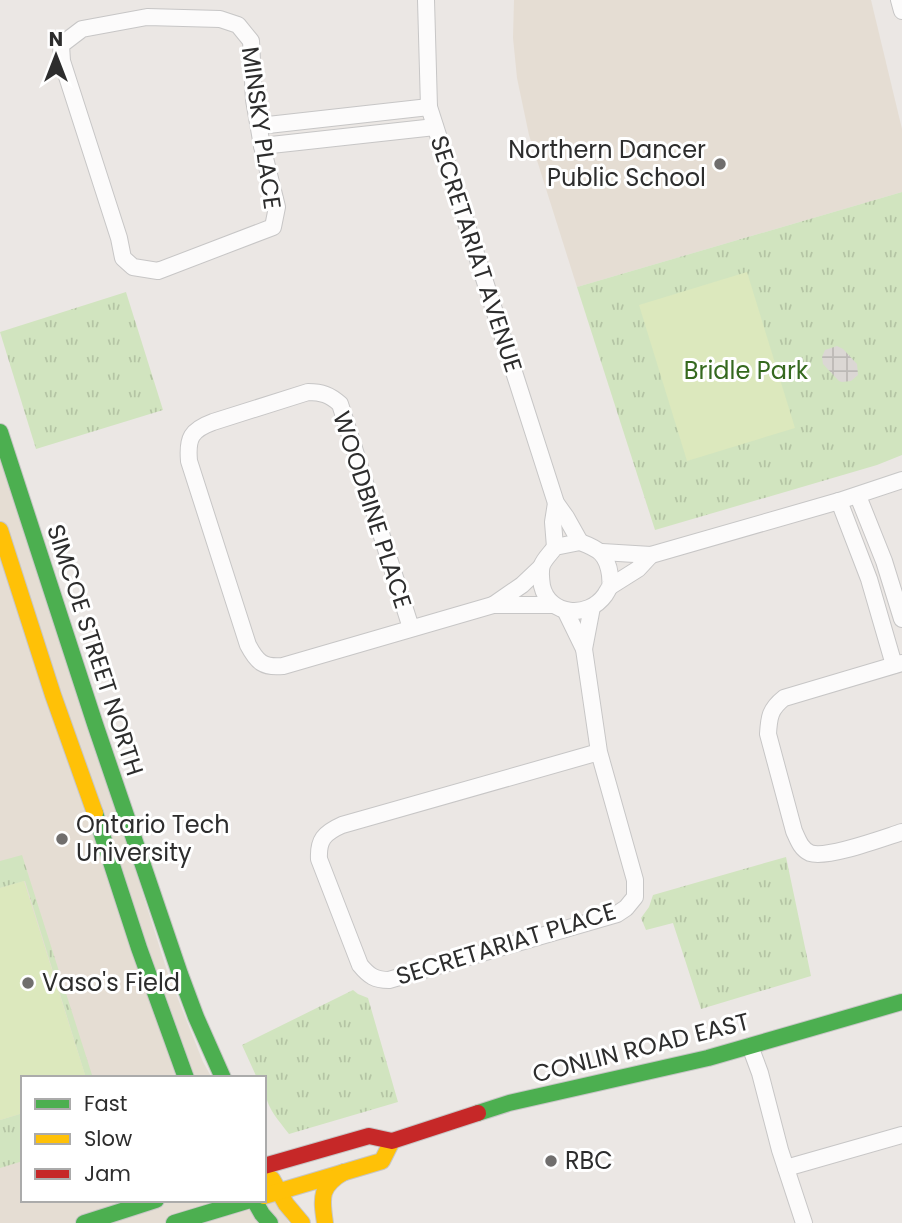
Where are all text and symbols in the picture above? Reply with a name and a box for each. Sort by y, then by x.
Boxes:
north arrow [21,21,91,91]
text: N [49,26,63,53]
street label: MINSKY PLACE [234,45,289,211]
street label: SECRETARIAT AVENUE [423,131,530,376]
place label: Northern Dancer Public School [508,133,706,194]
marker: Northern Dancer Public School [712,156,728,172]
park label: Bridle Park [684,354,809,387]
street label: WOODBINE PLACE [325,407,420,613]
street label: SIMCOE STREET NORTH [39,520,152,780]
place label: Ontario Tech University [76,808,230,869]
marker: Ontario Tech University [54,831,70,847]
street label: SECRETARIAT PLACE [392,894,620,993]
place label: Vaso's Field [42,966,180,999]
marker: Vaso's Field [20,975,36,991]
street label: CONLIN ROAD EAST [529,1005,753,1090]
legend [21,1076,266,1202]
text: Fast [84,1089,127,1118]
text: Slow [84,1124,132,1153]
place label: RBC [565,1144,613,1177]
marker: RBC [543,1153,559,1169]
text: Jam [84,1159,131,1188]

